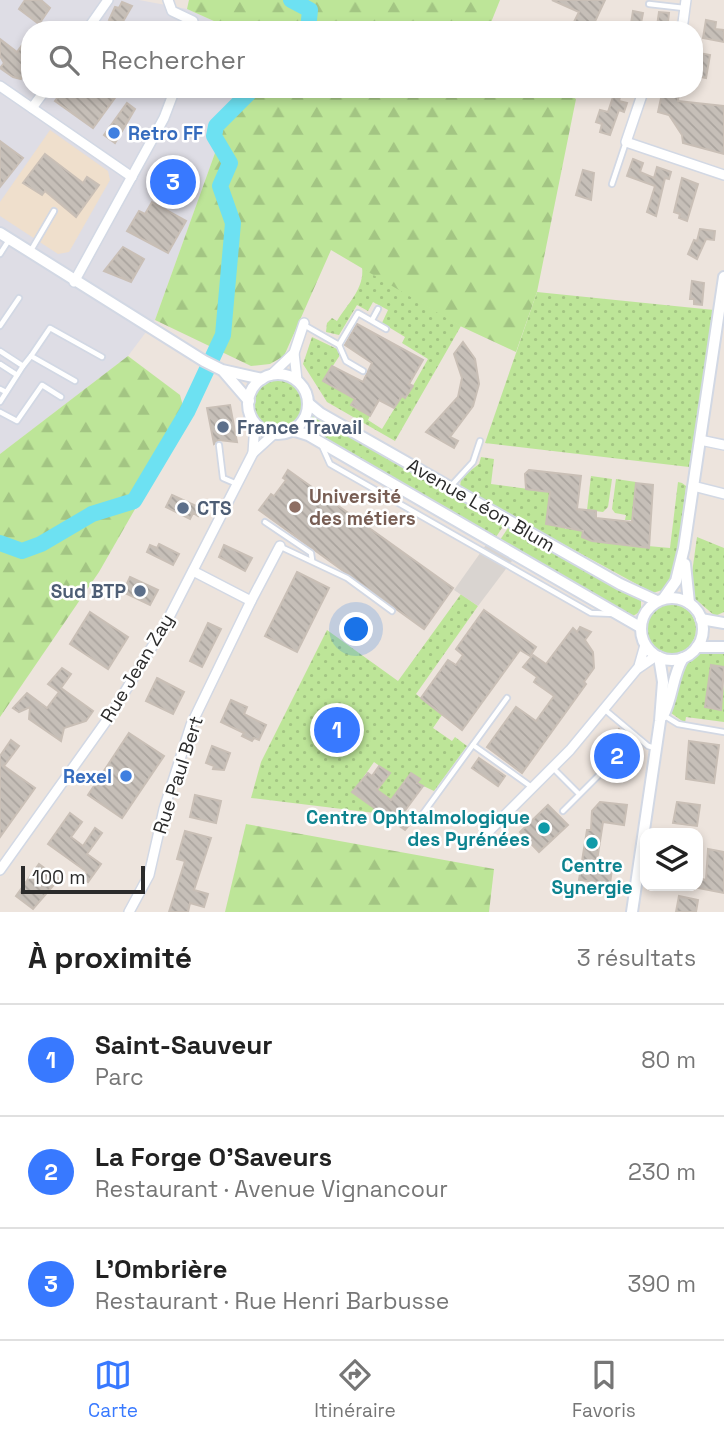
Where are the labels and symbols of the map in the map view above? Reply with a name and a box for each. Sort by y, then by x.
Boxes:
place label: Retro FF [128,121,203,146]
marker: Retro FF [106,125,122,141]
pin: 3 [150,156,196,208]
place label: France Travail [237,415,362,440]
marker: France Travail [215,419,231,435]
street label: Avenue Léon Blum [402,452,560,558]
place label: Université des métiers [309,484,416,531]
place label: CTS [197,496,231,521]
marker: Université des métiers [287,499,303,515]
marker: CTS [175,500,191,516]
place label: Sud BTP [51,579,126,604]
marker: Sud BTP [132,583,148,599]
street label: Rue Jean Zay [95,609,179,727]
your location [339,612,373,646]
pin: 1 [314,704,360,756]
street label: Rue Paul Bert [147,713,209,837]
pin: 2 [594,730,640,782]
place label: Rexel [63,764,112,789]
marker: Rexel [118,768,134,784]
place label: Centre Ophtalmologique des Pyrénées [306,805,530,852]
marker: Centre Ophtalmologique des Pyrénées [536,820,552,836]
marker: Centre Synergie [584,835,600,851]
place label: Centre Synergie [551,853,633,900]
scale bar [21,863,145,895]

